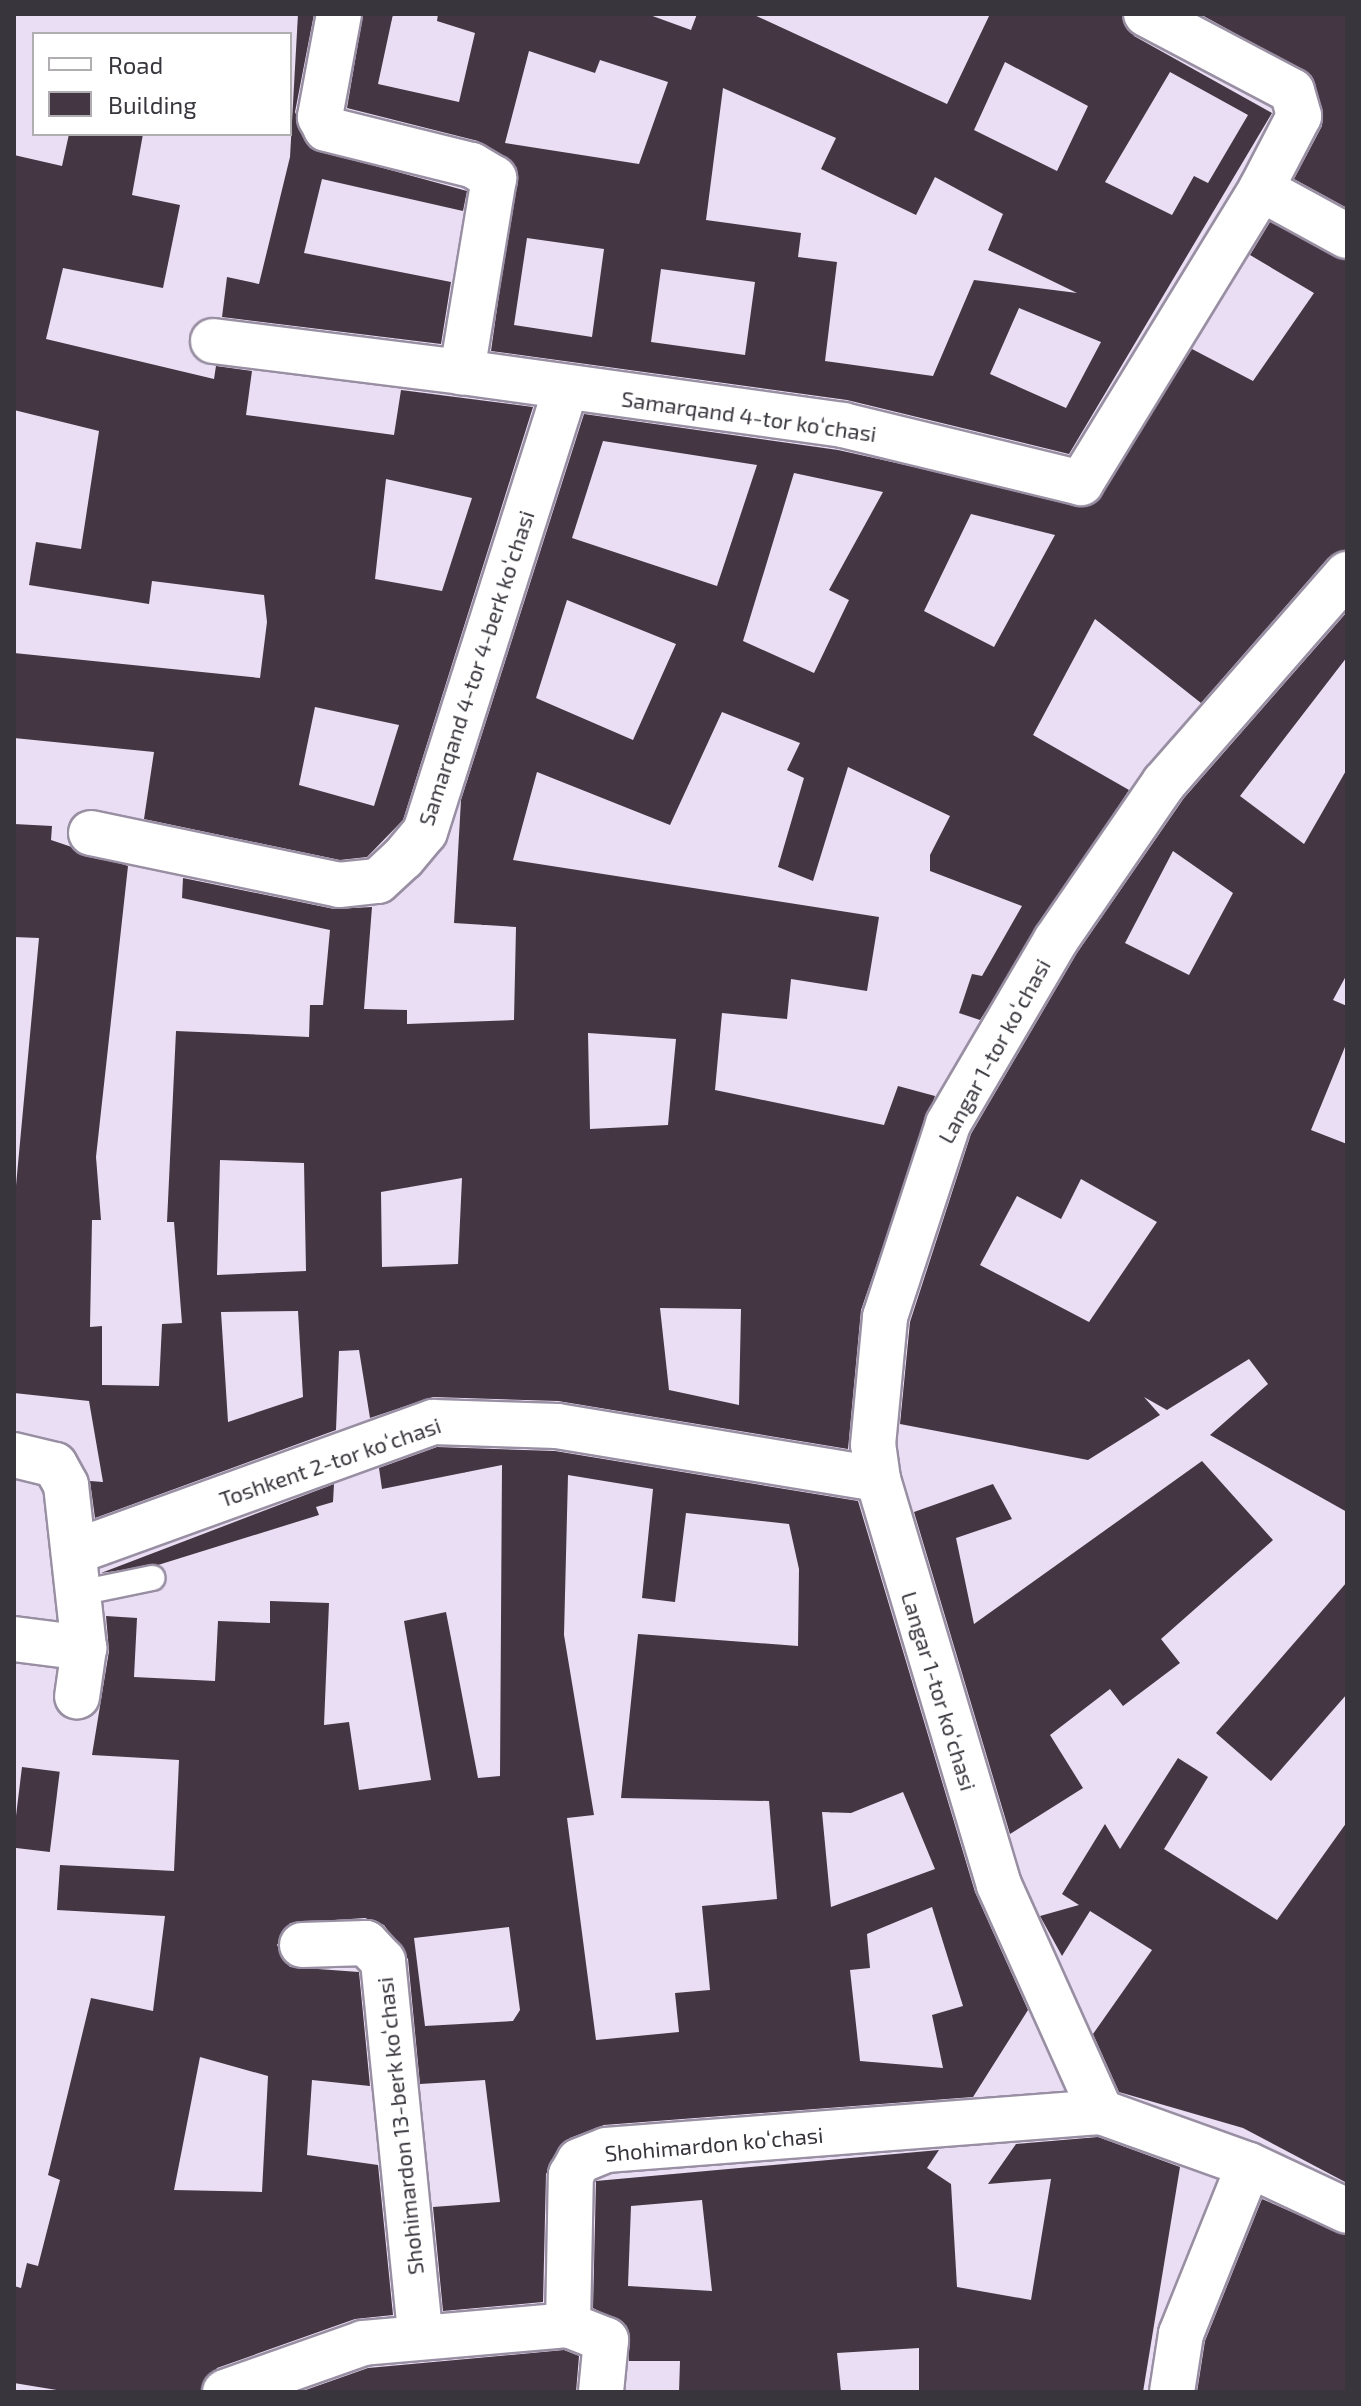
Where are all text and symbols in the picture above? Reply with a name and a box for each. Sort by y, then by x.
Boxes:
legend [32,32,292,136]
text: Road [108,50,163,79]
text: Building [108,90,197,119]
street label: Samarqand 4-tor koʻchasi [620,385,878,447]
street label: Samarqand 4-tor 4-berk koʻchasi [412,507,540,829]
street label: Langar 1-tor koʻchasi [932,954,1056,1148]
street label: Toshkent 2-tor koʻchasi [216,1412,444,1512]
street label: Langar 1-tor koʻchasi [896,1588,982,1794]
street label: Shohimardon 13-berk koʻchasi [371,1976,429,2276]
street label: Shohimardon koʻchasi [604,2121,824,2167]

